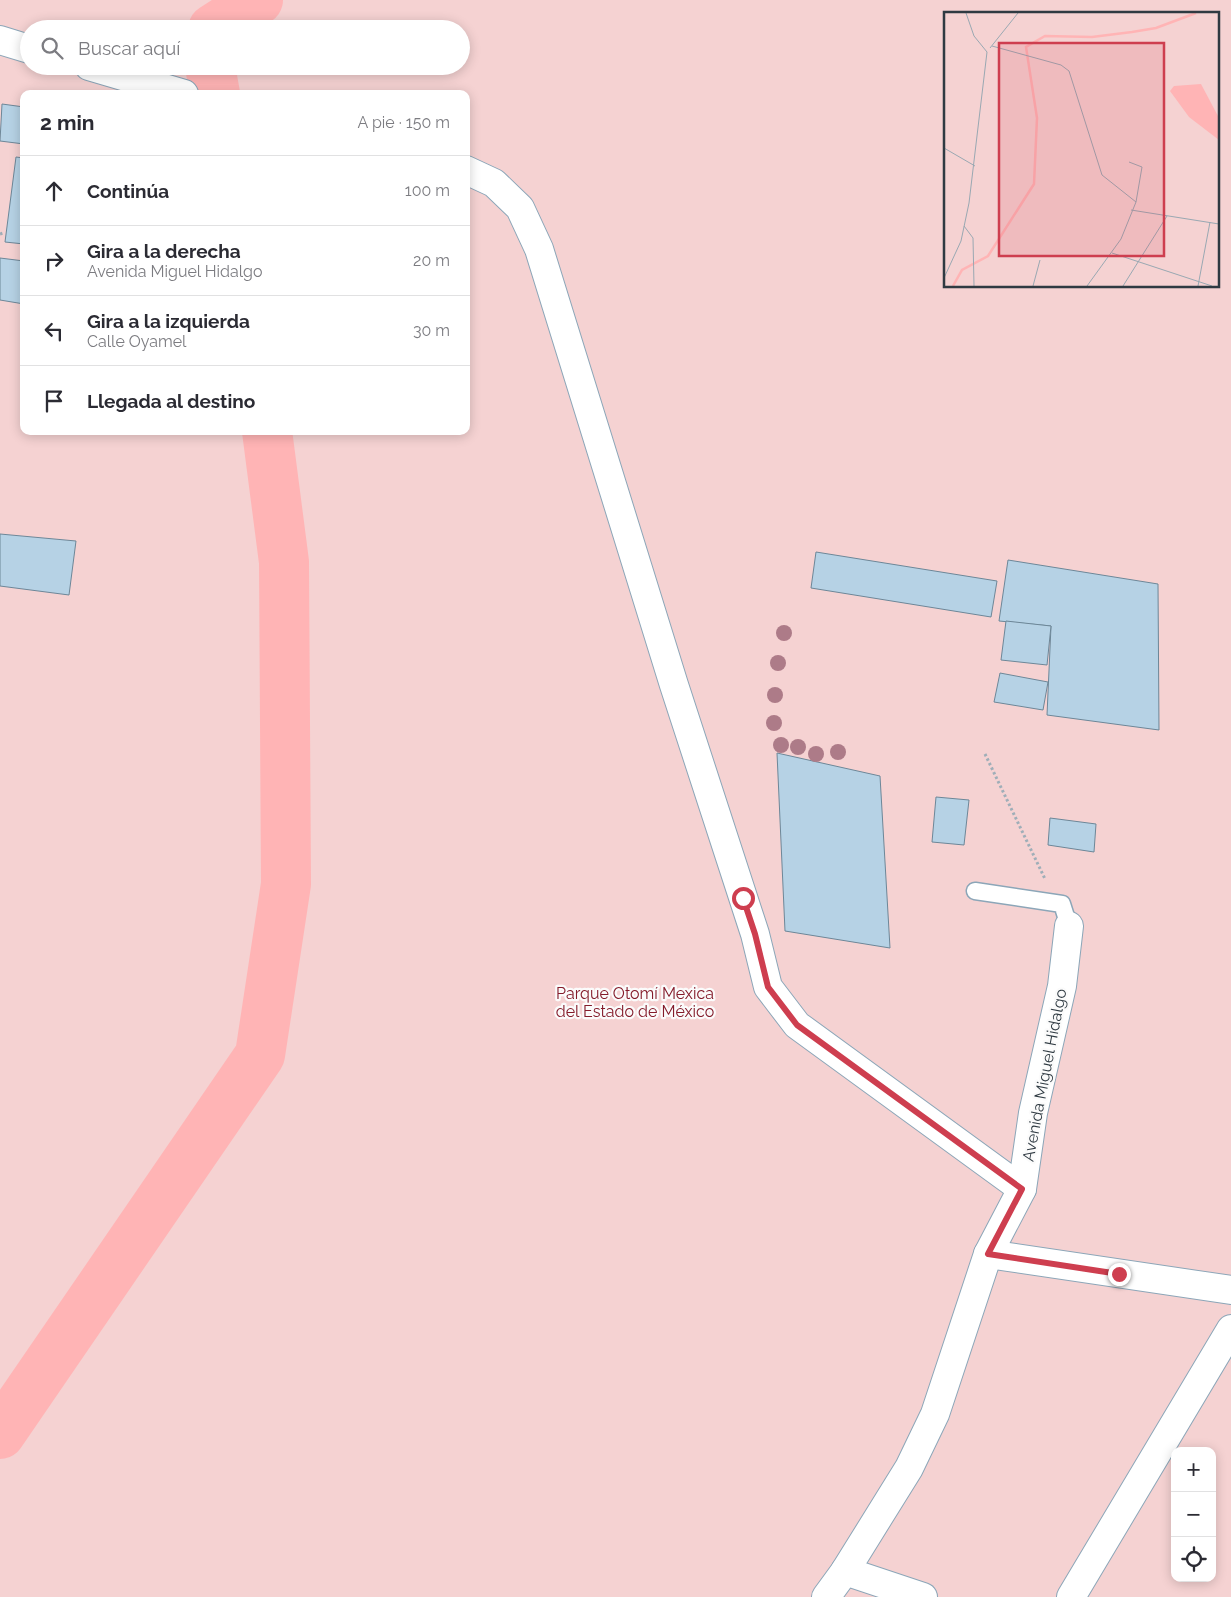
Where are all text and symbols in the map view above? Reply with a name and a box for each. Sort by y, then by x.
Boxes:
inset map [944,12,1218,288]
search box [20,20,470,75]
icon: search [38,34,66,62]
text: Buscar aquí [78,37,180,59]
text: 2 min [40,110,94,135]
text: A pie · 150 m [358,113,450,132]
icon: ahead [40,177,68,205]
text: Continúa [87,180,169,202]
text: 100 m [405,181,450,200]
text: Gira a la derecha [87,240,241,262]
icon: right [40,247,68,275]
text: 20 m [413,251,450,270]
text: Avenida Miguel Hidalgo [87,262,262,281]
text: Gira a la izquierda [87,310,250,332]
icon: left [40,317,68,345]
text: 30 m [413,321,450,340]
text: Calle Oyamel [87,332,186,351]
icon: arrive [40,387,68,415]
text: Llegada al destino [87,390,255,412]
route start [732,887,755,910]
park label: Parque Otomí Mexica del Estado de México [556,984,714,1021]
street label: Avenida Miguel Hidalgo [1018,987,1071,1163]
route end [1108,1263,1131,1286]
map controls [1171,1447,1216,1582]
button: + [1171,1447,1216,1492]
button: − [1171,1492,1216,1537]
button: locate [1171,1537,1216,1582]

